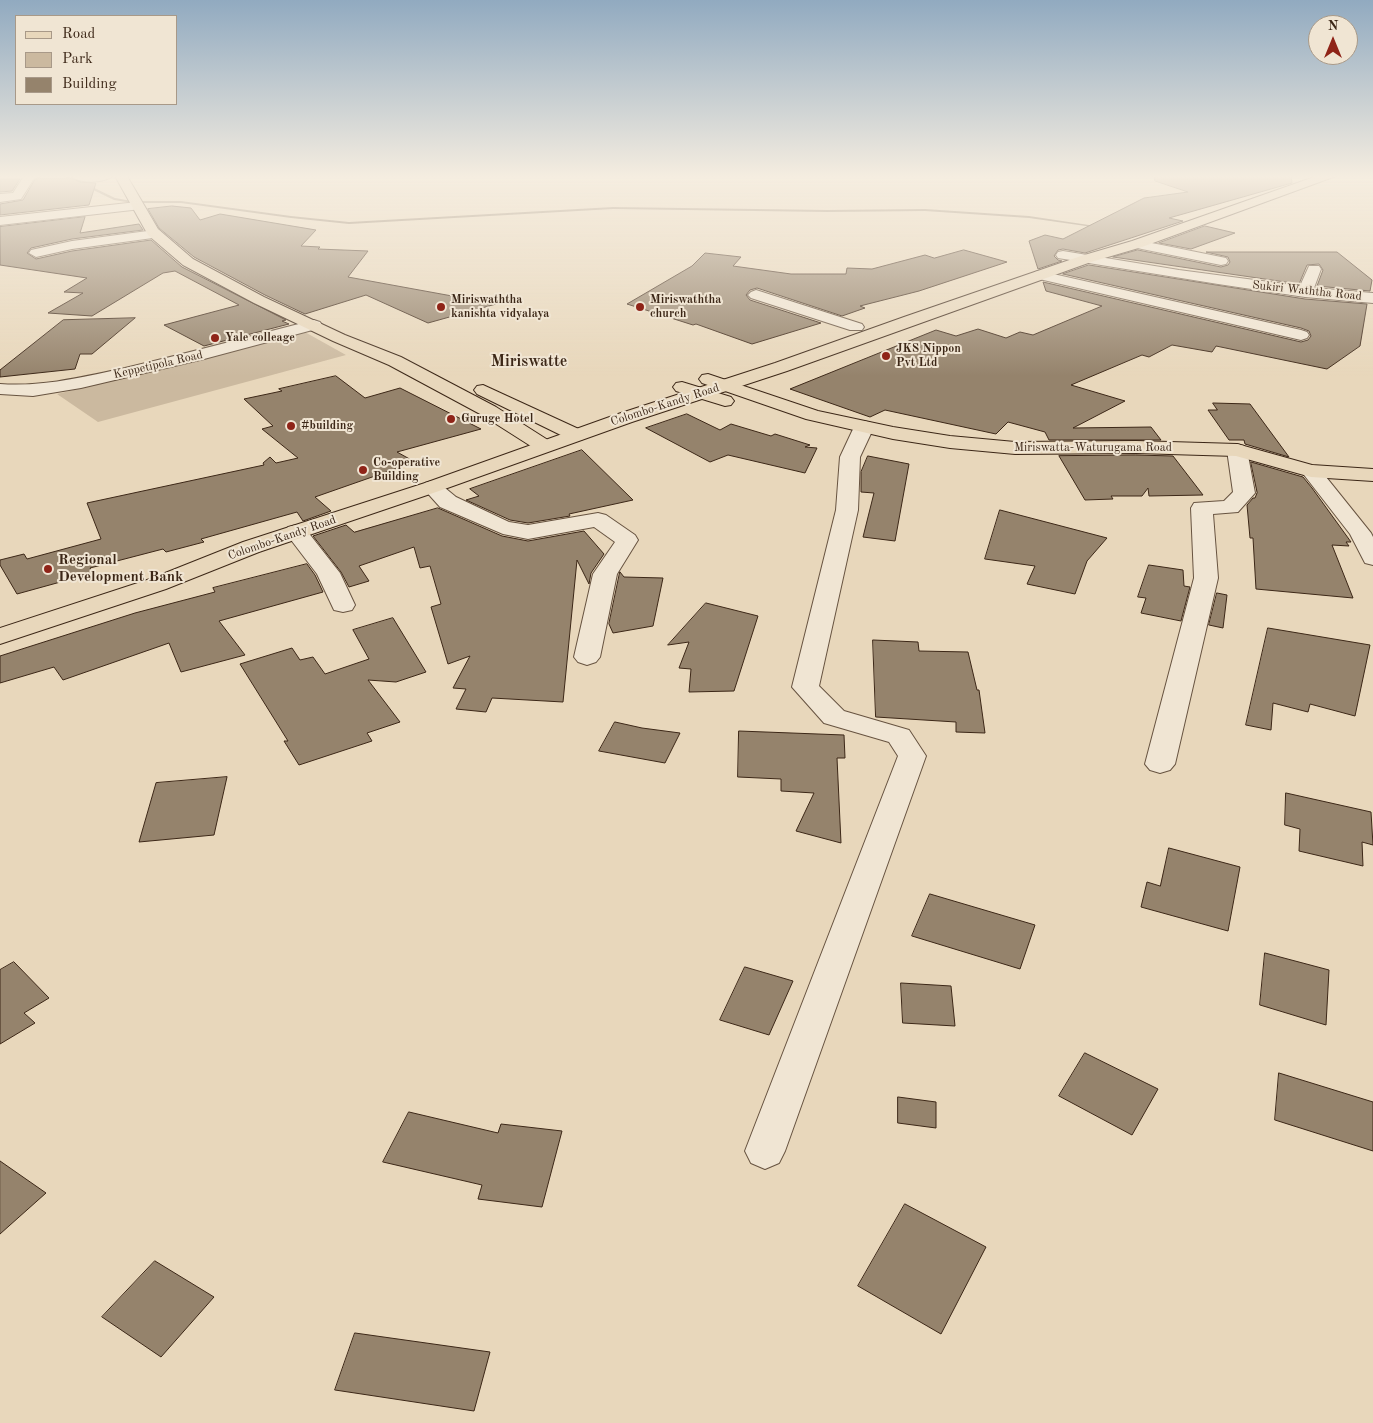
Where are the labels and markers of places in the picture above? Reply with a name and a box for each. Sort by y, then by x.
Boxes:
place label: Miriswaththa kanishta vidyalaya [451,293,549,321]
place label: Miriswaththa church [650,293,721,321]
marker: Miriswaththa kanishta vidyalaya [435,301,447,313]
marker: Miriswaththa church [634,301,646,313]
place label: Yale colleage [225,331,295,345]
marker: Yale colleage [209,332,221,344]
place label: JKS Nippon Pvt Ltd [896,342,961,370]
marker: JKS Nippon Pvt Ltd [880,350,892,362]
place label: Guruge Hotel [461,412,533,426]
marker: Guruge Hotel [445,413,457,425]
place label: #building [301,419,353,433]
marker: #building [285,420,297,432]
place label: Co-operative Building [373,456,440,484]
marker: Co-operative Building [357,464,369,476]
place label: Regional Development Bank [58,551,183,586]
marker: Regional Development Bank [42,563,54,575]

